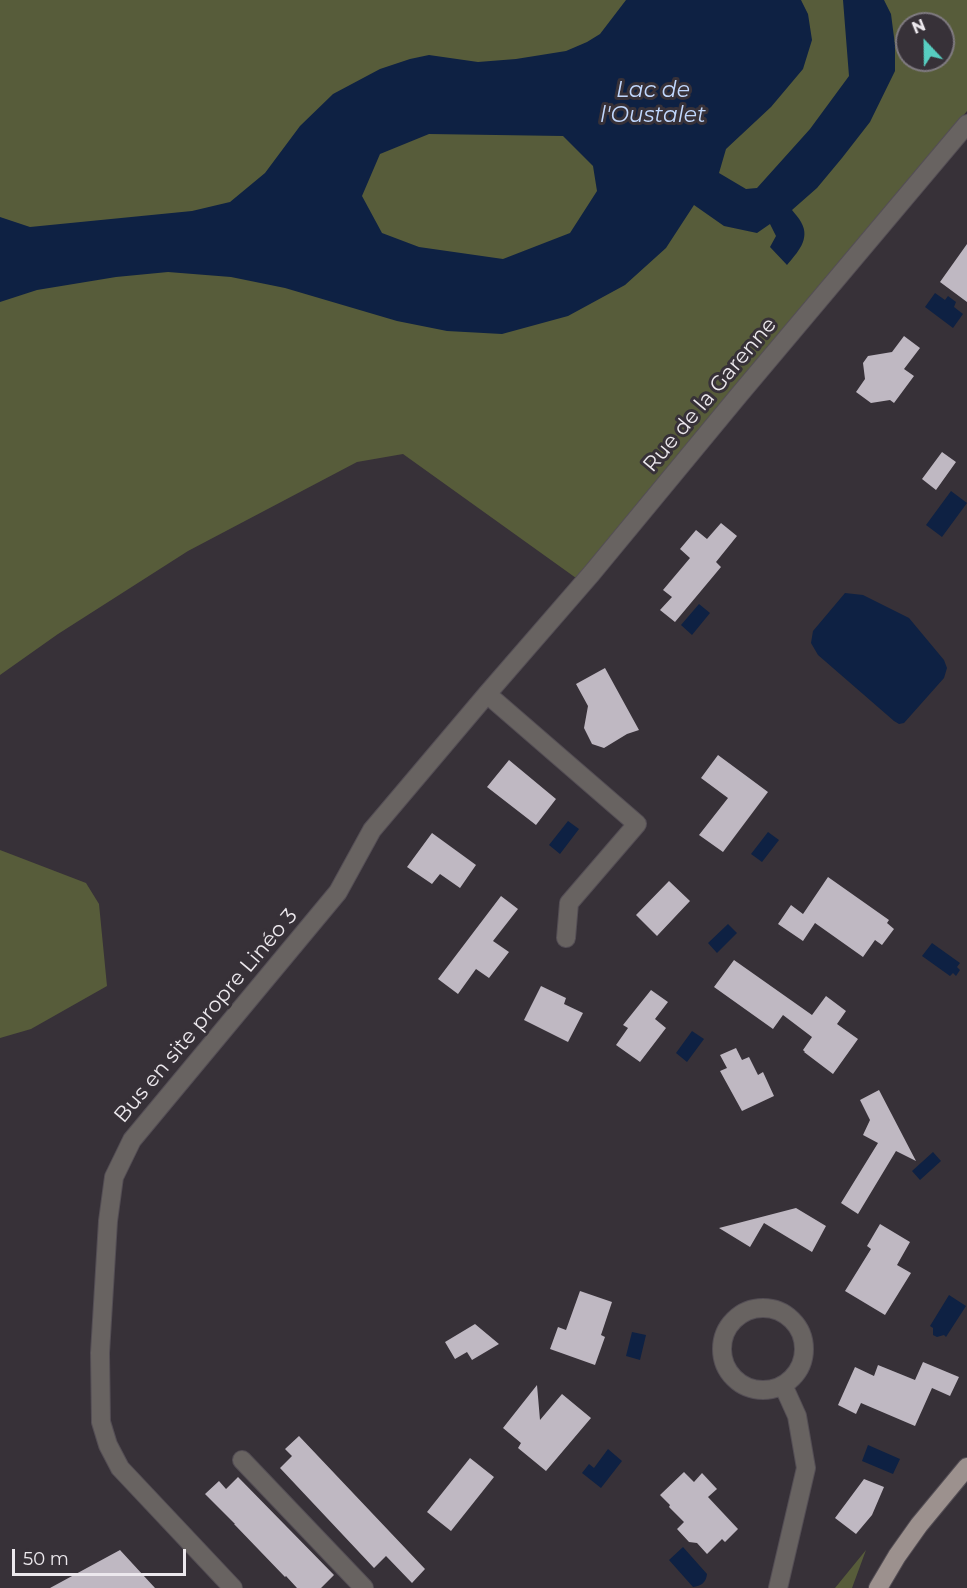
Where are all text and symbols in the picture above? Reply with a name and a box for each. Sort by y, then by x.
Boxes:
north arrow [895,12,955,72]
text: N [909,15,928,38]
water label: Lac de l'Oustalet [600,78,706,130]
street label: Rue de la Garenne [638,313,782,477]
street label: Bus en site propre Linéo 3 [109,904,303,1128]
scale bar [15,1537,189,1575]
text: 50 m [23,1548,69,1570]

